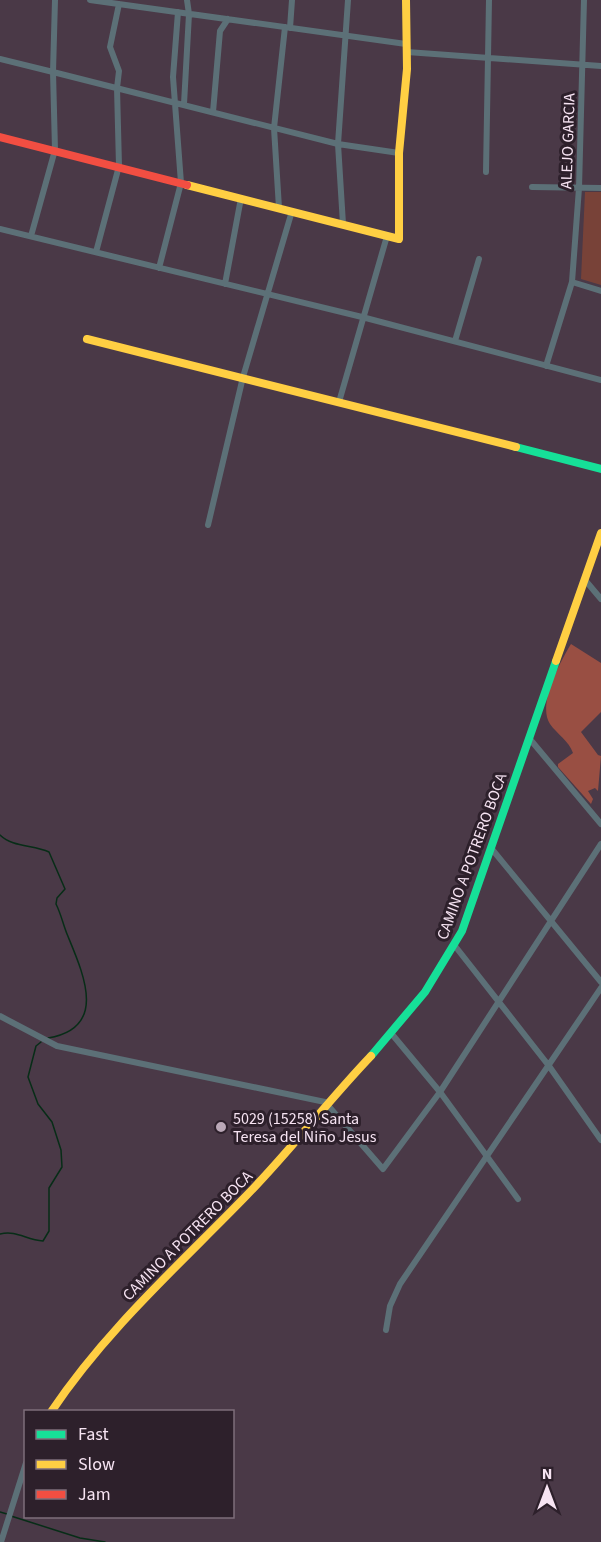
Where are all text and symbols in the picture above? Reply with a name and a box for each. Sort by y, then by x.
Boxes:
street label: ALEJO GARCIA [555,92,581,189]
street label: CAMINO A POTRERO BOCA [432,770,512,943]
place label: 5029 (15258) Santa Teresa del Niño Jesus [233,1108,377,1148]
marker: 5029 (15258) Santa Teresa del Niño Jesus [214,1120,228,1134]
street label: CAMINO A POTRERO BOCA [118,1166,258,1306]
legend [24,1410,234,1518]
text: Fast [78,1422,109,1447]
text: Slow [78,1452,115,1477]
north arrow [517,1458,577,1518]
text: N [542,1463,552,1485]
text: Jam [78,1482,111,1507]

